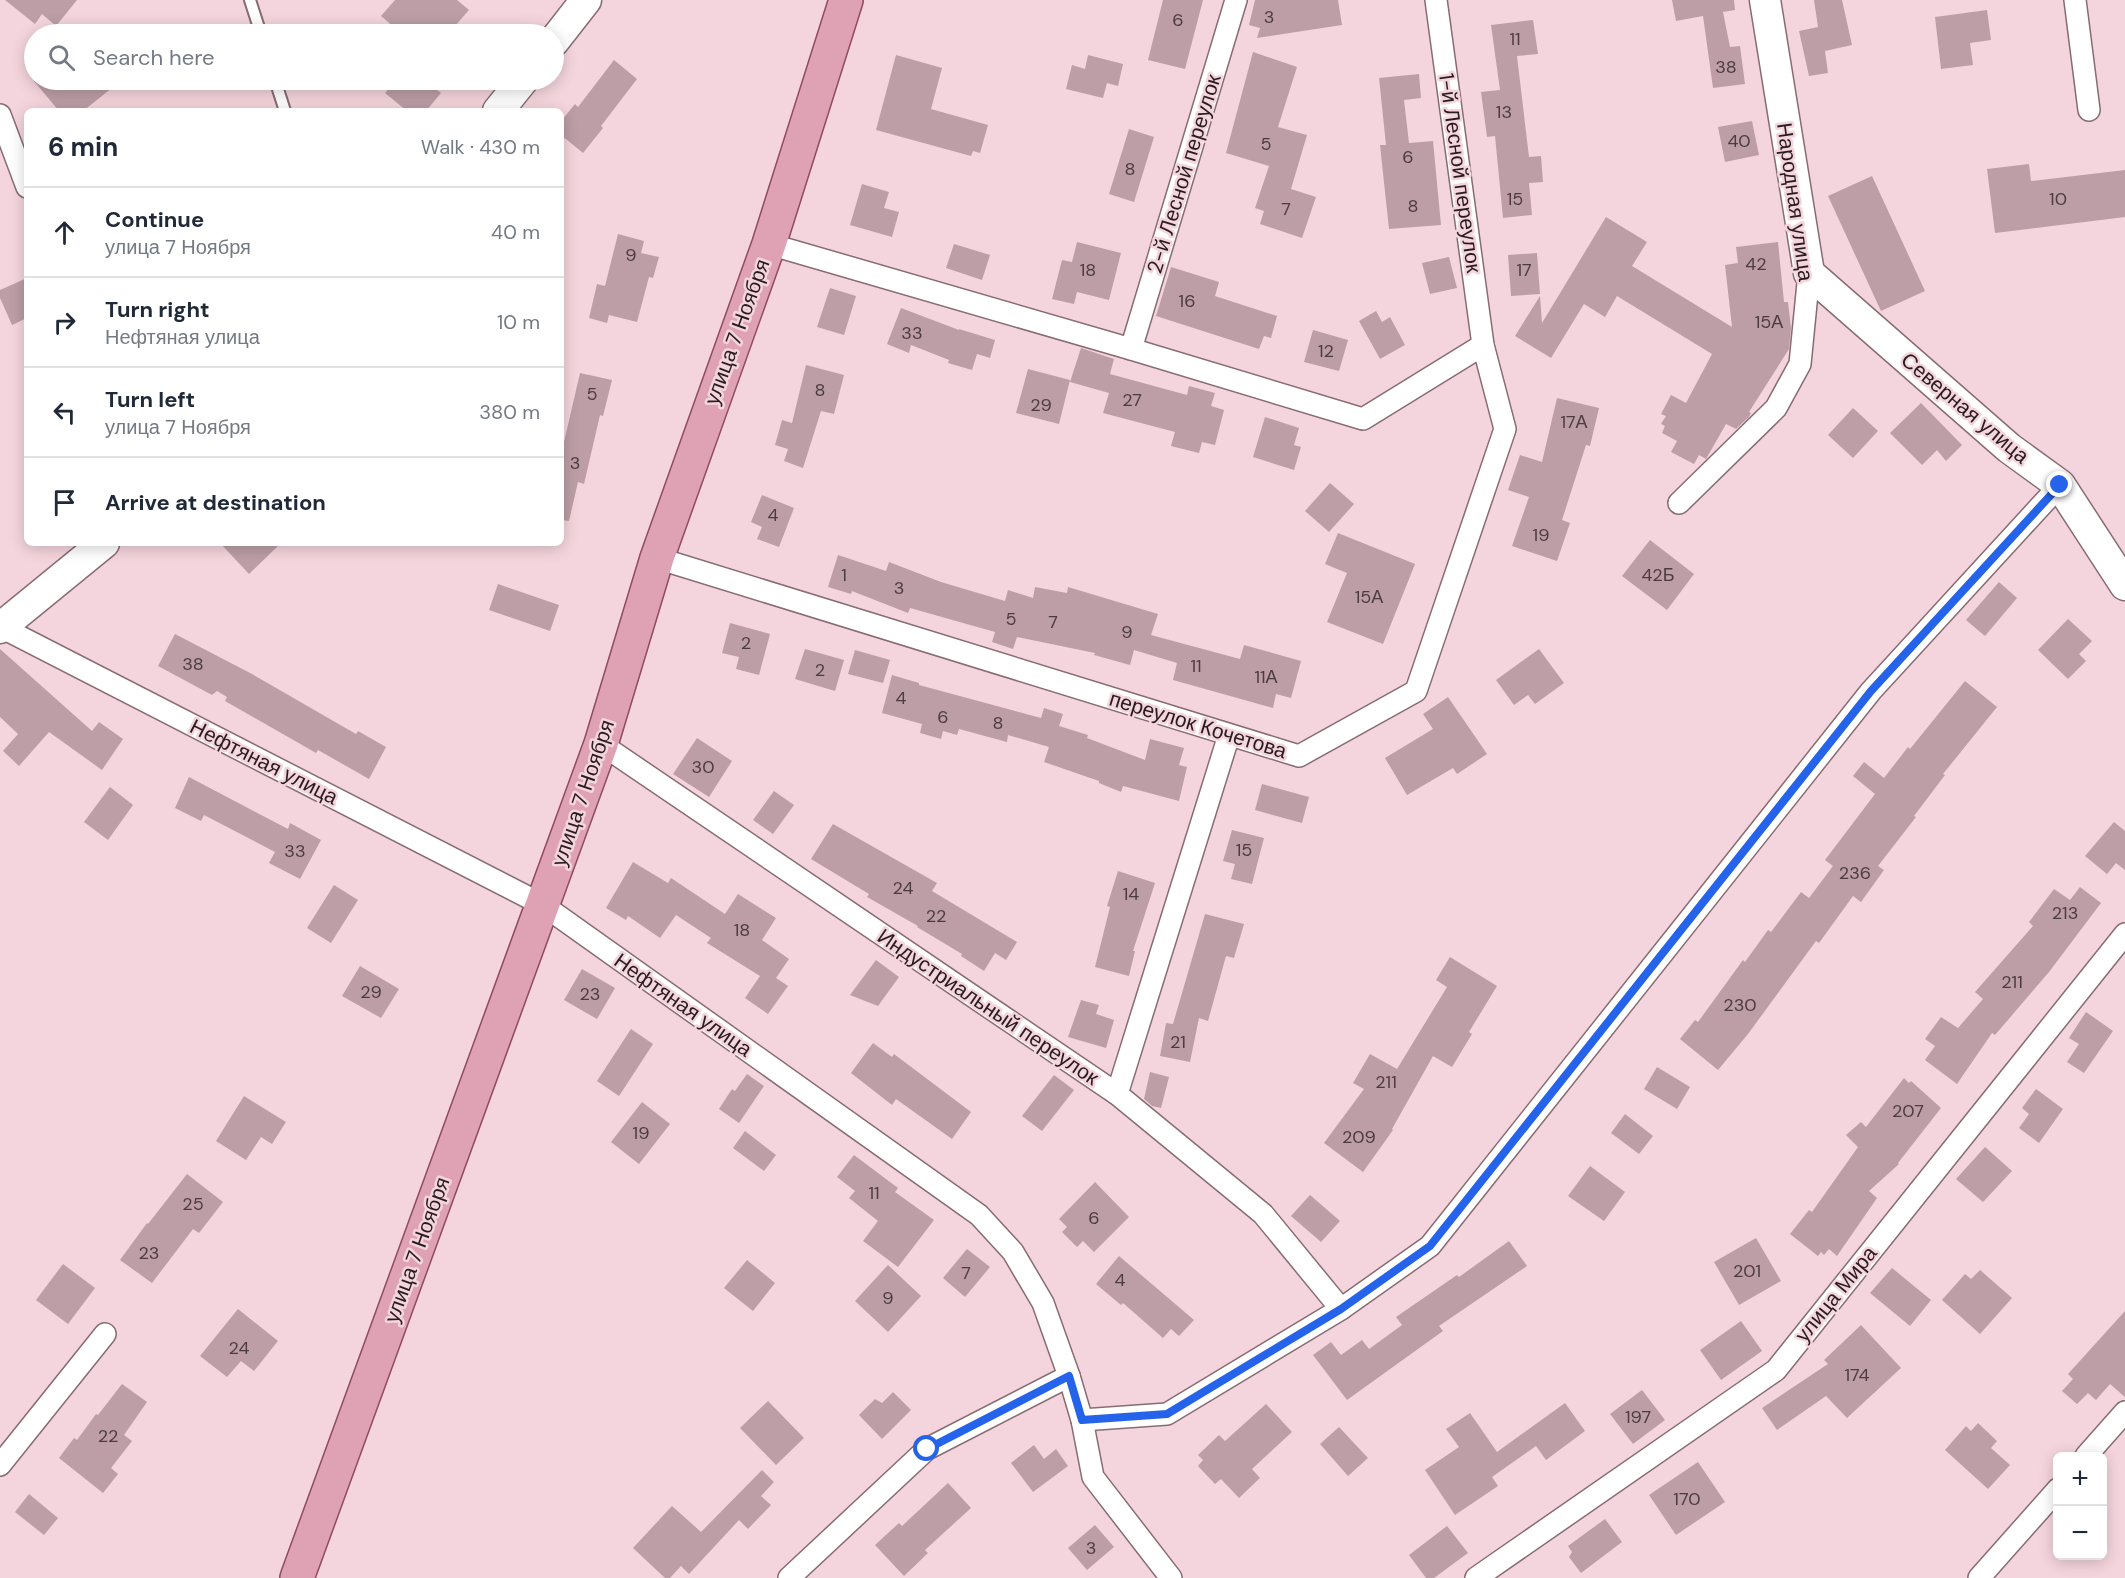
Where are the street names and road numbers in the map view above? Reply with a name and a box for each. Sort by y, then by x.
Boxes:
street label: 2-й Лесной переулок [1140,70,1228,277]
street label: 1-й Лесной переулок [1432,71,1488,275]
street label: Народная улица [1770,121,1820,283]
street label: улица 7 Ноября [698,255,776,409]
street label: Северная улица [1895,346,2035,470]
street label: переулок Кочетова [1106,685,1290,765]
street label: Нефтяная улица [185,713,343,812]
street label: улица 7 Ноября [545,716,621,870]
street label: Индустриальный переулок [872,922,1105,1092]
street label: Нефтяная улица [608,947,758,1063]
street label: улица 7 Ноября [378,1173,456,1327]
street label: улица Мира [1789,1240,1884,1348]

